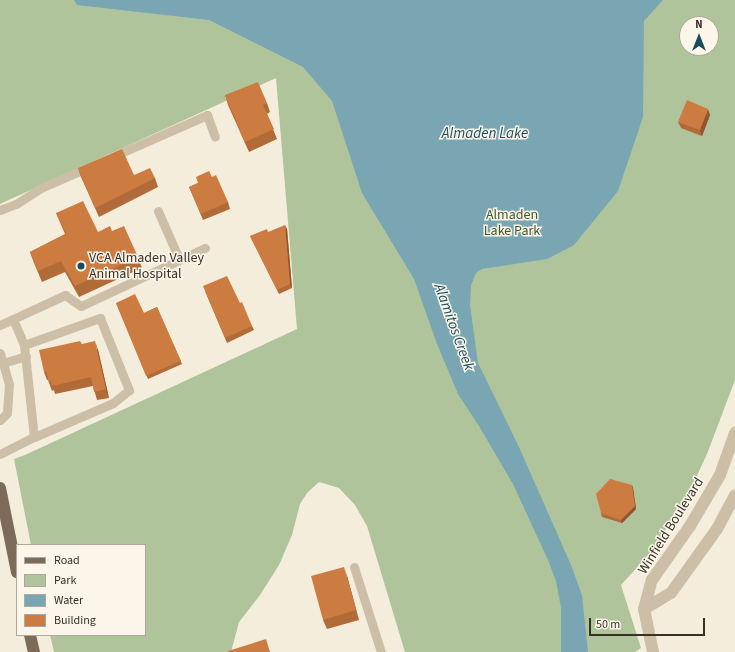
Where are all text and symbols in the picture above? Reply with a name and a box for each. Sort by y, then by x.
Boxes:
north arrow [679,16,719,56]
text: N [695,17,703,32]
water label: Almaden Lake [442,125,528,143]
park label: Almaden Lake Park [484,207,540,240]
place label: VCA Almaden Valley Animal Hospital [89,250,204,282]
marker: VCA Almaden Valley Animal Hospital [76,261,86,271]
water label: Alamitos Creek [430,281,478,373]
street label: Winfield Boulevard [635,475,707,577]
legend [16,544,146,636]
text: Road [54,552,80,569]
text: Park [54,572,76,589]
text: Water [54,592,83,609]
scale bar [591,610,707,636]
text: Building [54,612,96,629]
text: 50 m [596,616,620,633]

